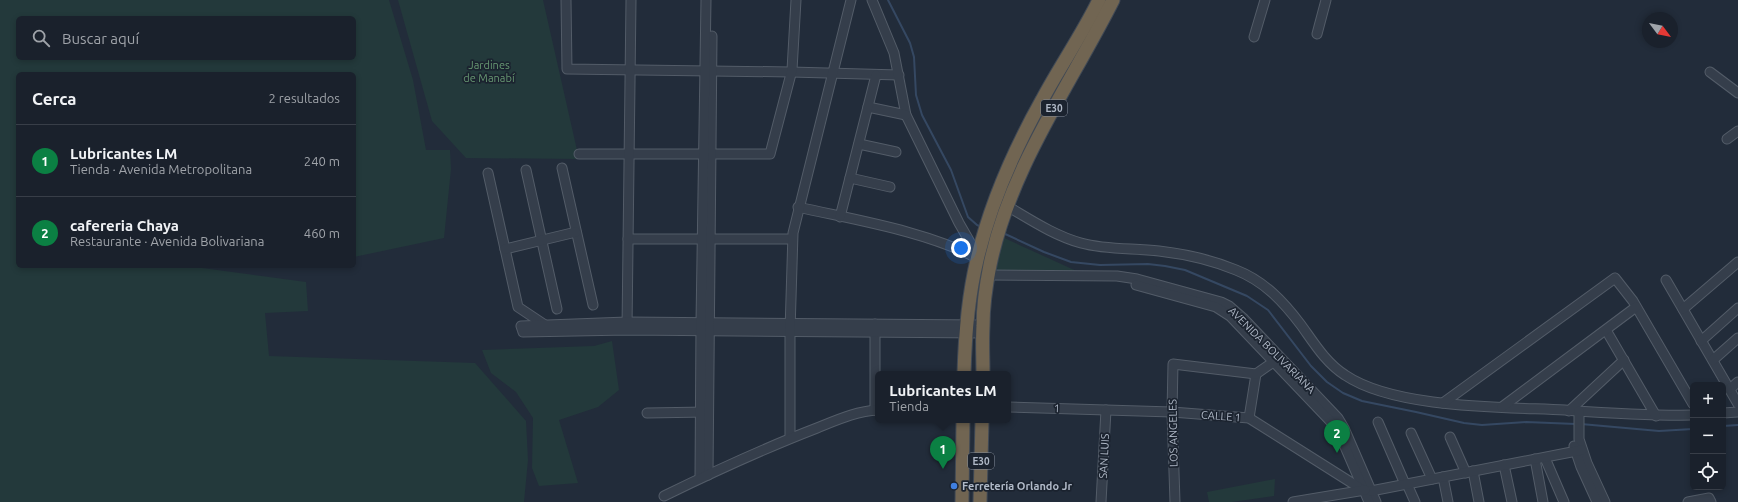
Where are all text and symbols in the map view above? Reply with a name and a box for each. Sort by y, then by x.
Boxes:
north arrow [1642,12,1678,48]
search box [16,16,356,60]
icon: search [30,27,52,49]
text: Buscar aquí [62,30,139,47]
park label: Jardines de Manabí [463,59,515,84]
text: Cerca [32,89,77,108]
text: 2 resultados [269,91,340,105]
road number: E30 [1041,100,1067,116]
text: Lubricantes LM [70,145,177,162]
text: 1 [41,154,49,168]
text: 240 m [304,154,340,168]
text: Tienda · Avenida Metropolitana [70,162,252,176]
text: cafereria Chaya [70,217,179,234]
text: 2 [41,226,49,240]
text: 460 m [304,226,340,240]
text: Restaurante · Avenida Bolivariana [70,234,264,248]
your location [951,238,971,258]
street label: AVENIDA BOLIVARIANA [1226,304,1318,396]
popup [875,371,1011,423]
text: Lubricantes LM [889,382,997,399]
map controls [1690,382,1726,490]
button: + [1690,382,1726,418]
text: Tienda [889,399,929,413]
street label: LOS ANGELES [1166,399,1180,467]
street label: 1 [1054,402,1060,414]
street label: CALLE 1 [1201,409,1241,423]
button: − [1690,418,1726,454]
pin: 2 [1324,420,1350,453]
street label: SAN LUIS [1097,433,1111,479]
pin: 1 [930,436,956,469]
road number: E30 [968,453,994,469]
button: locate [1690,454,1726,490]
place label: Ferretería Orlando Jr [962,480,1072,492]
marker: Ferretería Orlando Jr [949,481,959,491]

